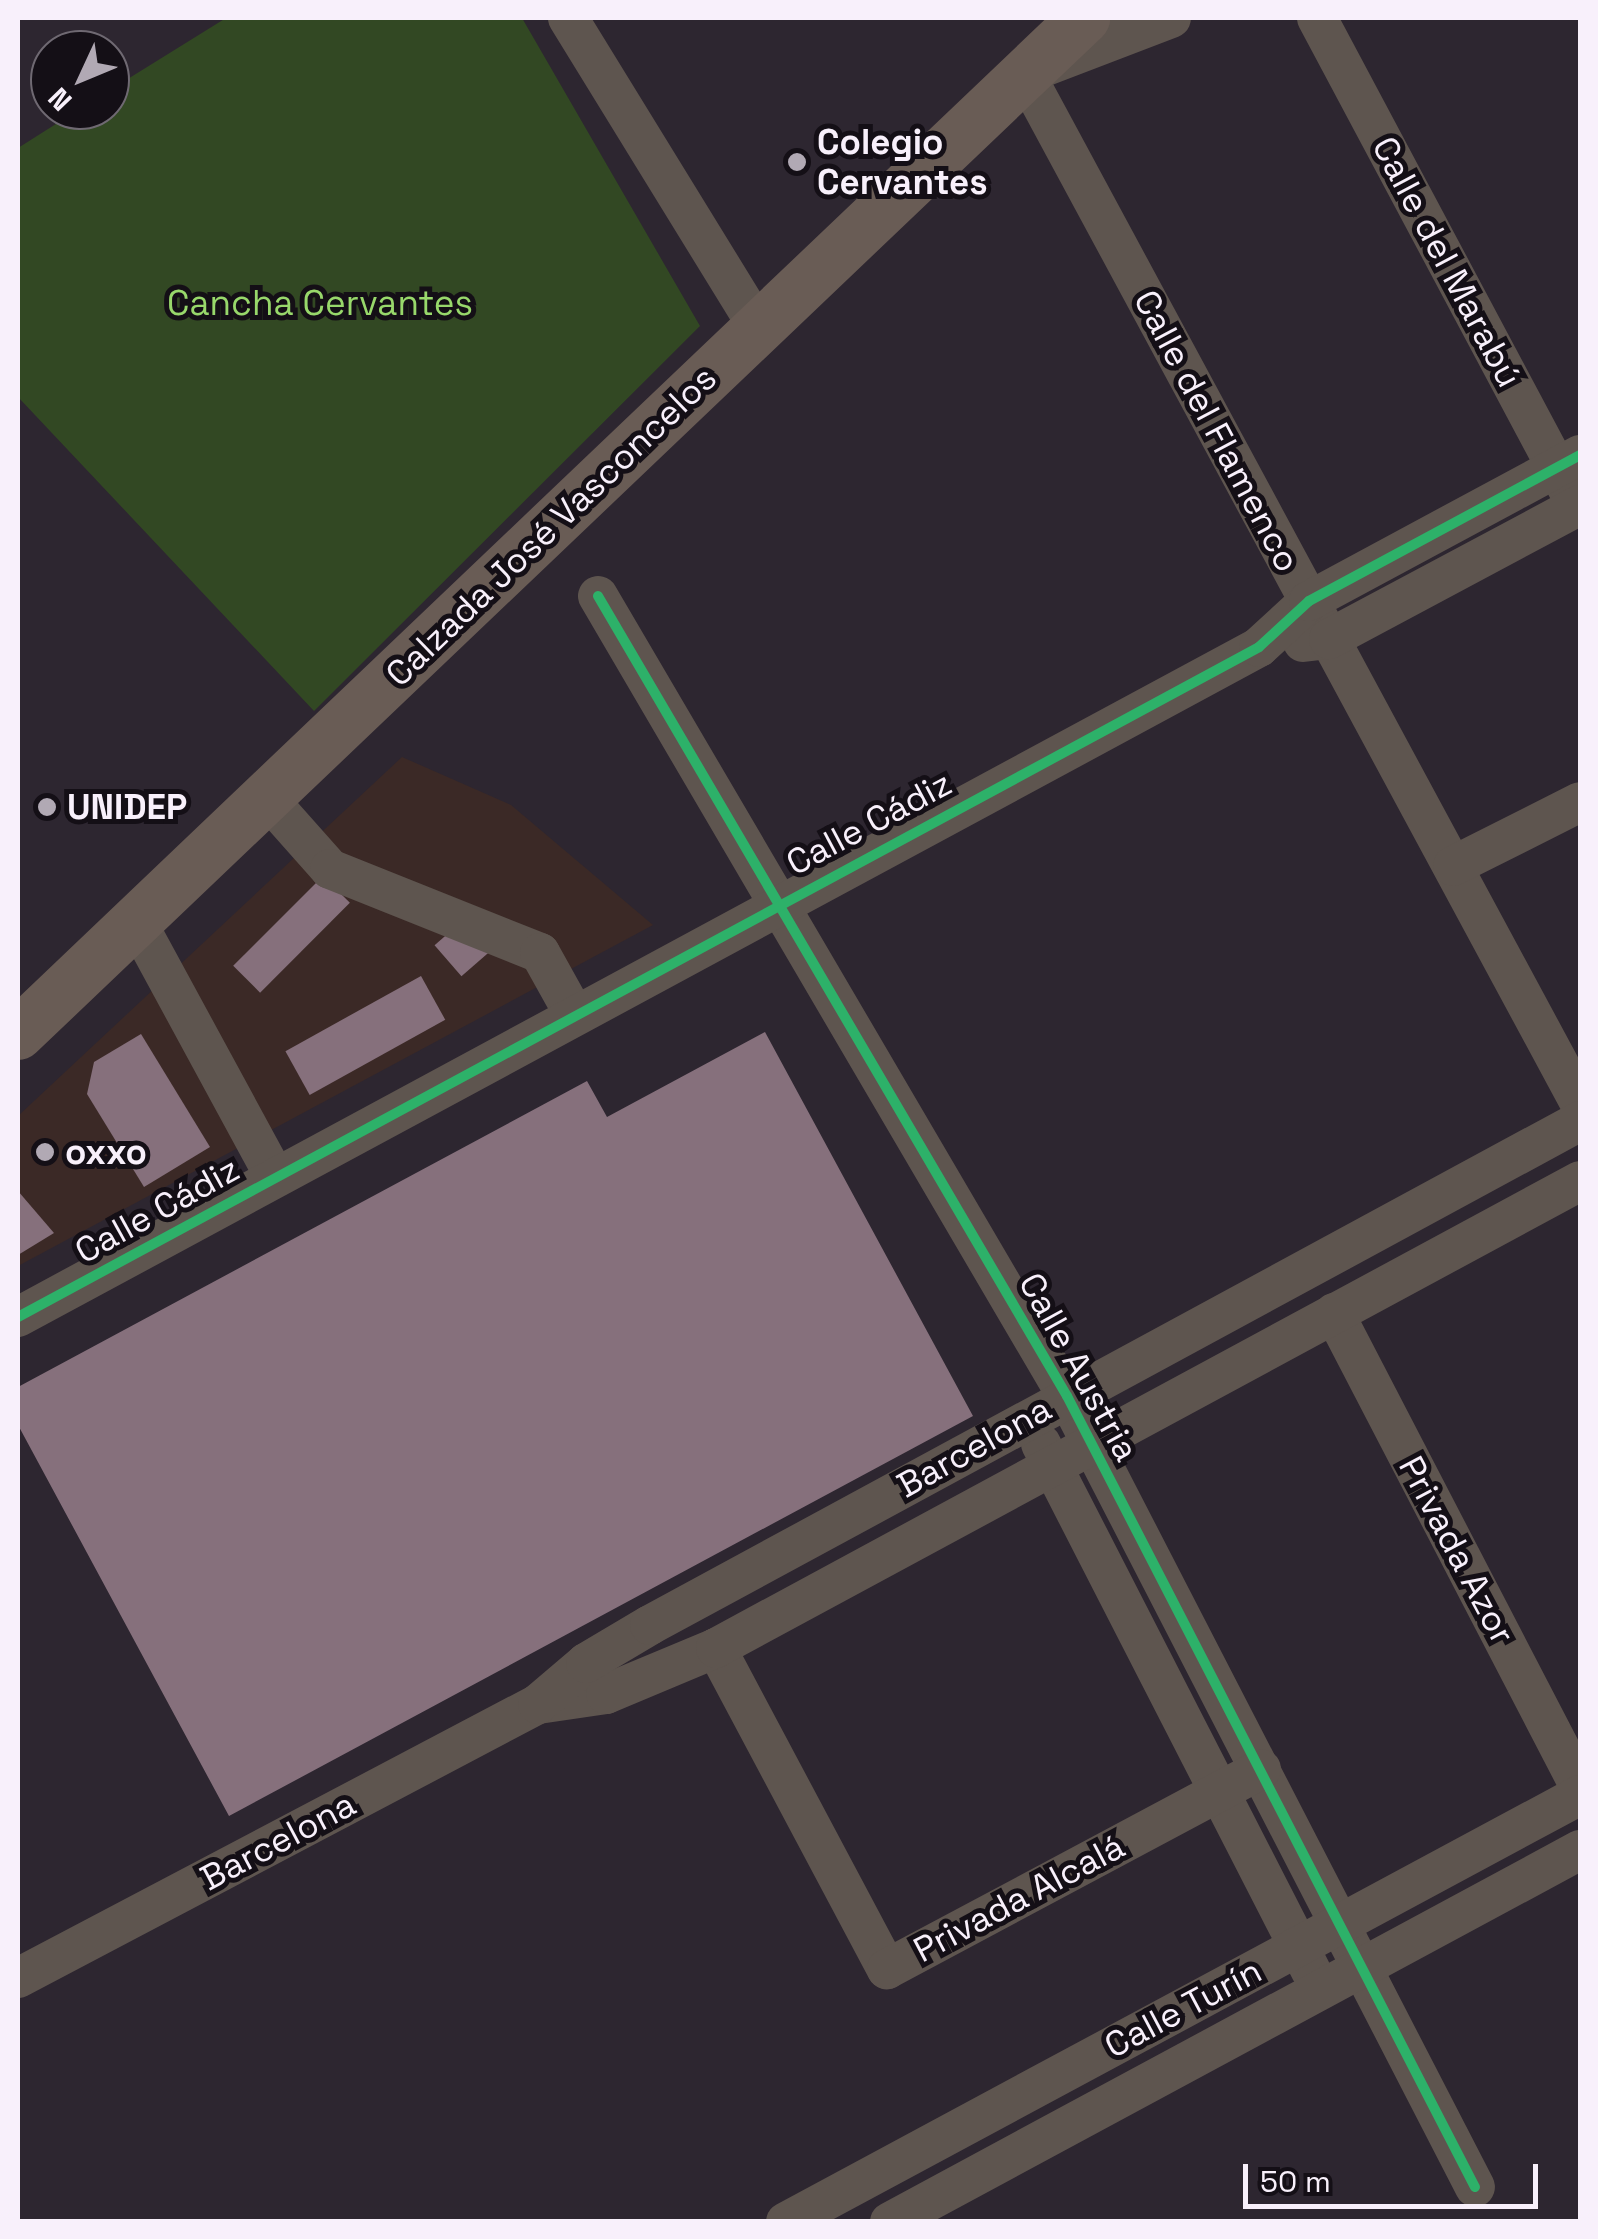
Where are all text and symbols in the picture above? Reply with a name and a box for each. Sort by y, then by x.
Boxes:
north arrow [30,30,130,130]
text: N [40,80,79,119]
place label: Colegio Cervantes [817,121,988,203]
street label: Calle del Marabú [1363,130,1531,394]
marker: Colegio Cervantes [786,151,808,173]
park label: Cancha Cervantes [167,282,473,324]
street label: Calle del Flamenco [1125,283,1309,579]
street label: Calzada José Vasconcelos [377,357,725,695]
street label: Calle Cádiz [779,762,959,884]
place label: UNIDEP [67,786,187,828]
marker: UNIDEP [36,796,58,818]
place label: oxxo [65,1131,147,1173]
marker: oxxo [34,1141,56,1163]
street label: Calle Cádiz [68,1148,246,1272]
street label: Calle Austria [1010,1265,1148,1469]
street label: Barcelona [890,1388,1058,1506]
street label: Privada Azor [1390,1449,1524,1651]
street label: Barcelona [193,1783,363,1899]
street label: Privada Alcalá [906,1825,1132,1971]
street label: Calle Turín [1097,1949,1269,2067]
scale bar [1248,2144,1543,2206]
text: 50 m [1260,2162,1331,2201]

